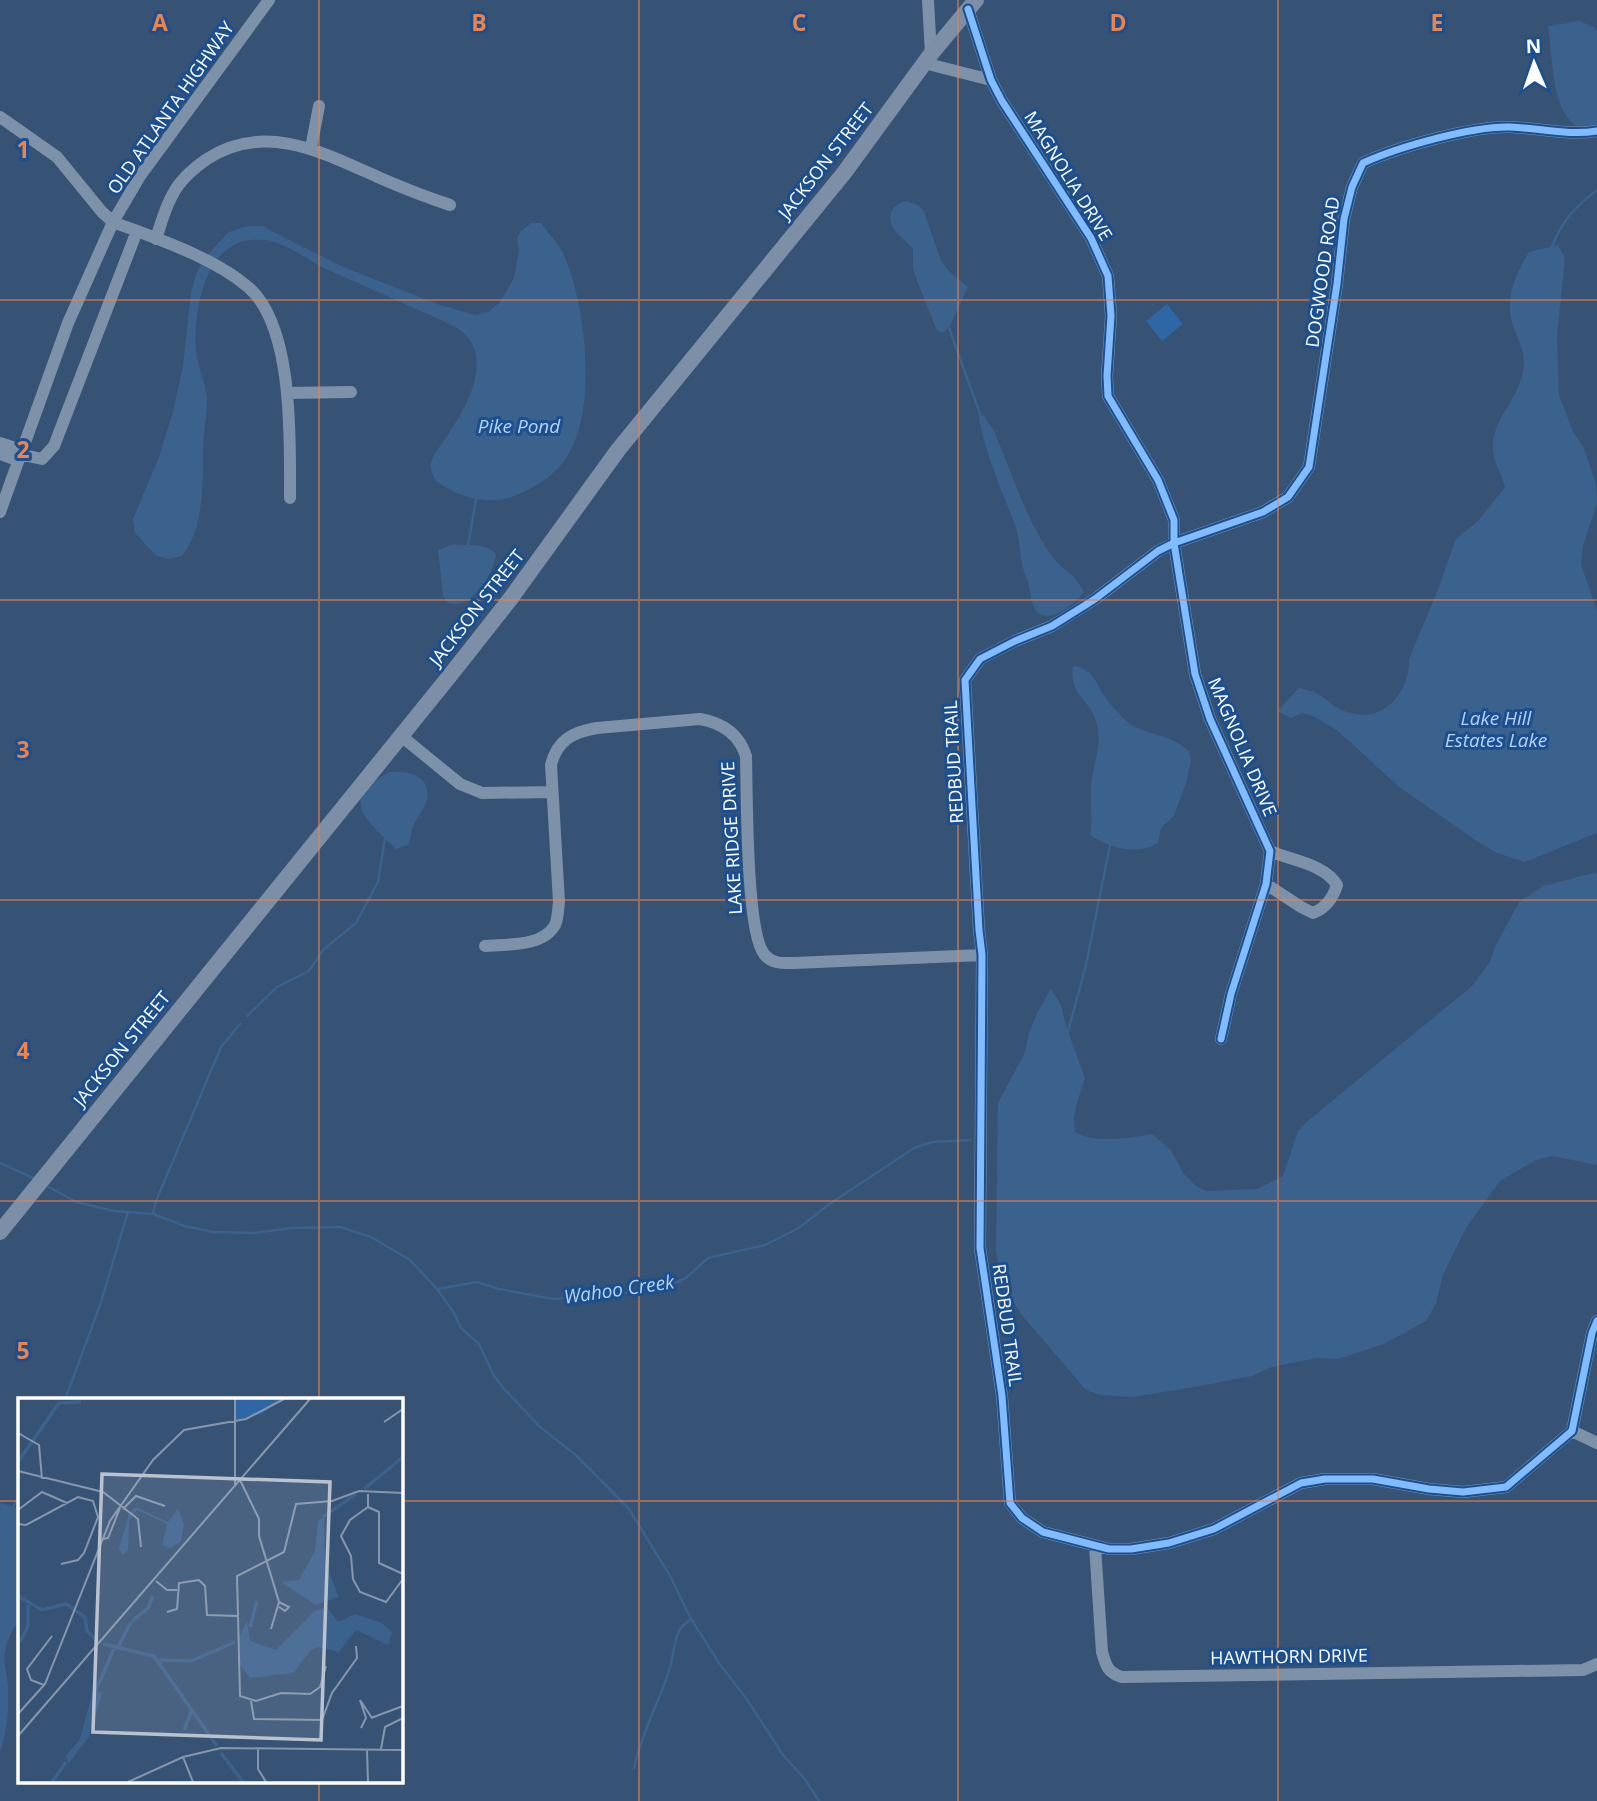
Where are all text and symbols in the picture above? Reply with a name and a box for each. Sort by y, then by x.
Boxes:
text: B [471,6,487,38]
text: C [792,6,806,38]
text: D [1109,6,1127,38]
text: E [1431,6,1443,38]
street label: OLD ATLANTA HIGHWAY [103,18,239,198]
north arrow [1499,28,1569,98]
text: N [1525,33,1542,59]
street label: JACKSON STREET [771,97,878,225]
street label: MAGNOLIA DRIVE [1019,106,1118,245]
text: 1 [16,133,30,165]
street label: DOGWOOD ROAD [1300,195,1344,349]
water label: Pike Pond [478,413,561,439]
text: 2 [16,433,30,465]
street label: JACKSON STREET [422,544,529,672]
street label: MAGNOLIA DRIVE [1203,674,1283,820]
street label: REDBUD TRAIL [938,700,968,824]
water label: Lake Hill Estates Lake [1445,705,1547,753]
text: 3 [16,733,30,765]
street label: LAKE RIDGE DRIVE [715,761,747,915]
street label: JACKSON STREET [66,986,175,1112]
text: 4 [16,1034,30,1066]
street label: REDBUD TRAIL [988,1262,1028,1388]
water label: Wahoo Creek [562,1268,677,1310]
text: 5 [16,1334,30,1366]
inset map [18,1398,402,1784]
street label: HAWTHORN DRIVE [1210,1643,1368,1669]

